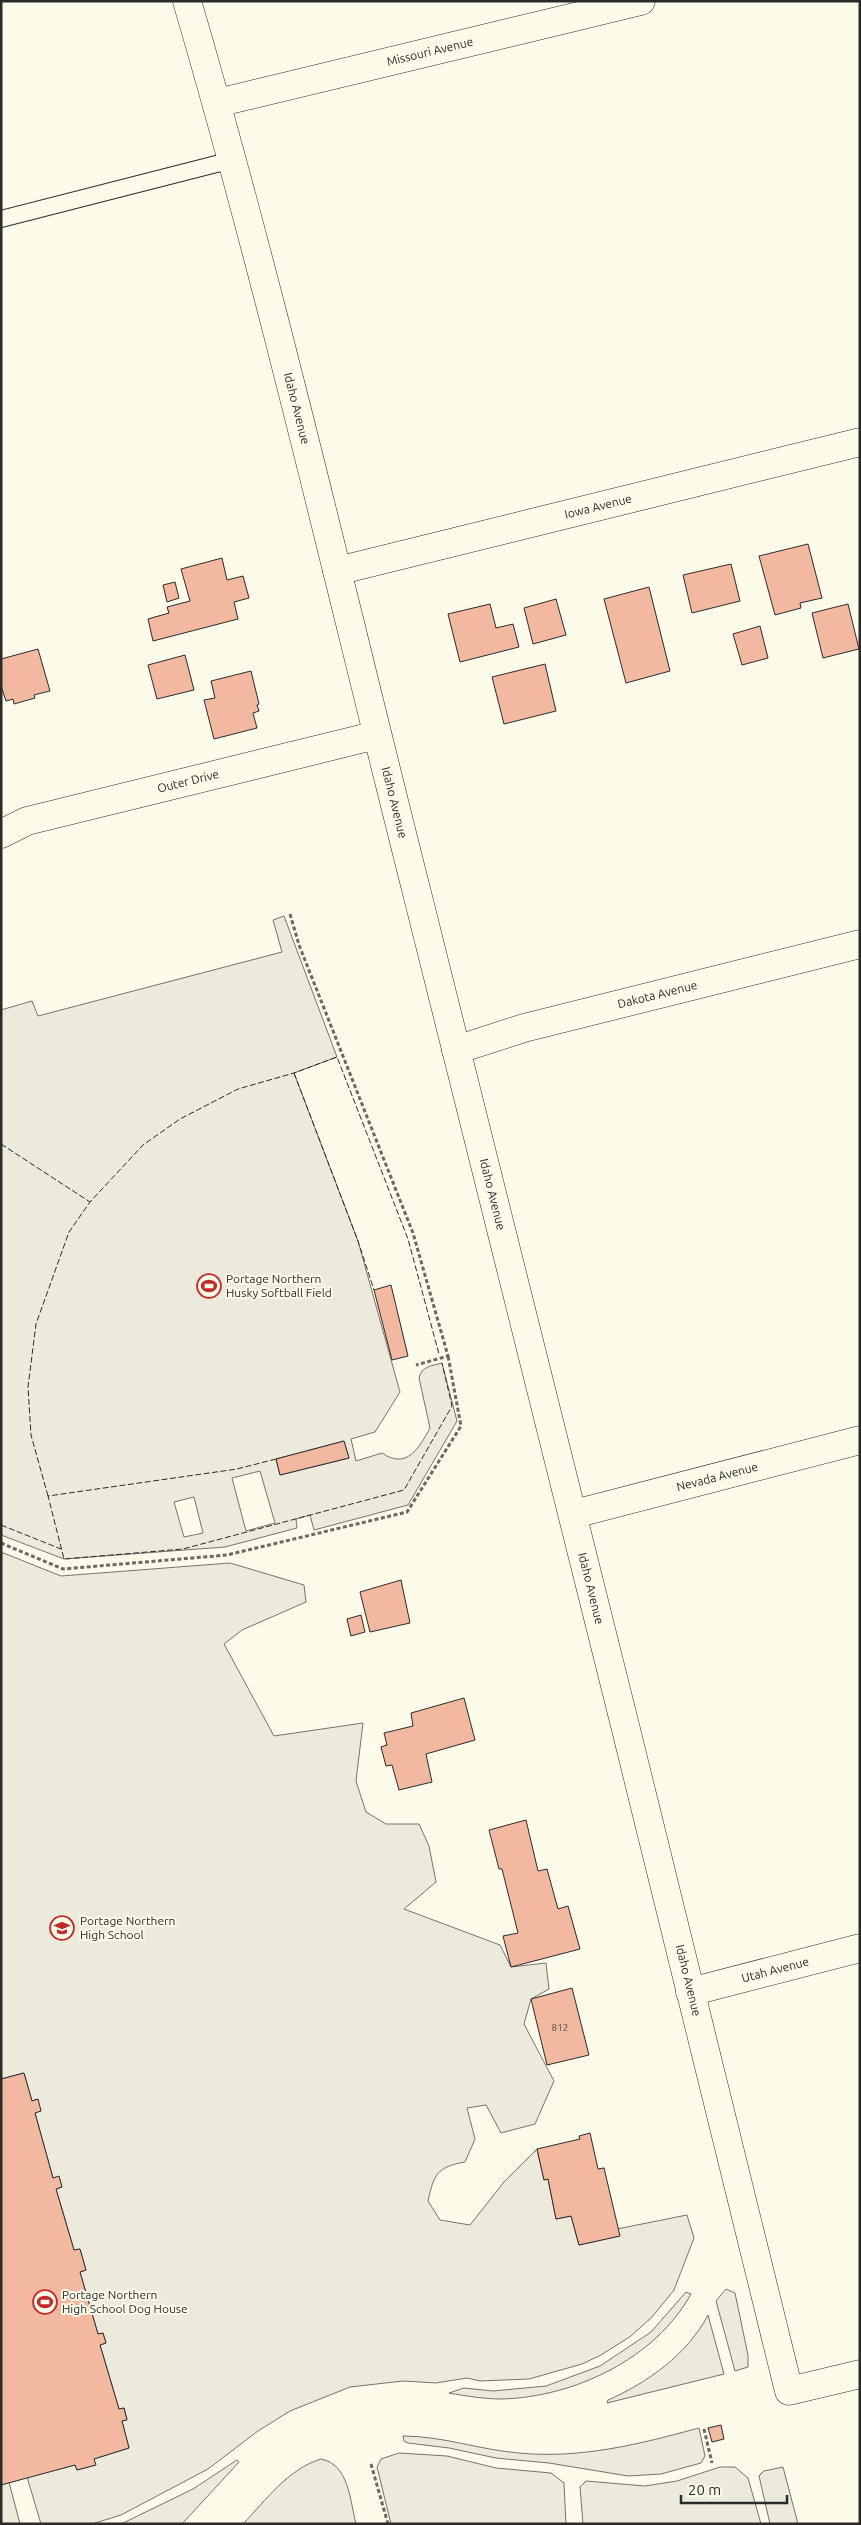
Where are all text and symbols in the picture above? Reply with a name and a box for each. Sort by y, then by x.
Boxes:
street label: Missouri Avenue [385,35,474,68]
street label: Idaho Avenue [282,371,312,446]
street label: Iowa Avenue [563,492,633,521]
street label: Idaho Avenue [380,765,410,840]
street label: Outer Drive [156,767,220,795]
street label: Dakota Avenue [616,978,698,1010]
street label: Idaho Avenue [478,1157,508,1231]
place label: Portage Northern Husky Softball Field [226,1272,332,1299]
sports icon: Portage Northern Husky Softball Field [196,1273,222,1299]
street label: Nevada Avenue [675,1460,759,1493]
street label: Idaho Avenue [576,1551,607,1625]
place label: Portage Northern High School [80,1914,175,1941]
school or university icon: Portage Northern High School [49,1915,75,1941]
street label: Idaho Avenue [674,1943,704,2018]
street label: Utah Avenue [740,1955,810,1984]
house number: 812 [552,2022,568,2033]
place label: Portage Northern High School Dog House [62,2288,188,2315]
sports icon: Portage Northern High School Dog House [32,2289,58,2315]
scale bar [681,2472,787,2504]
text: 20 m [688,2481,721,2498]

